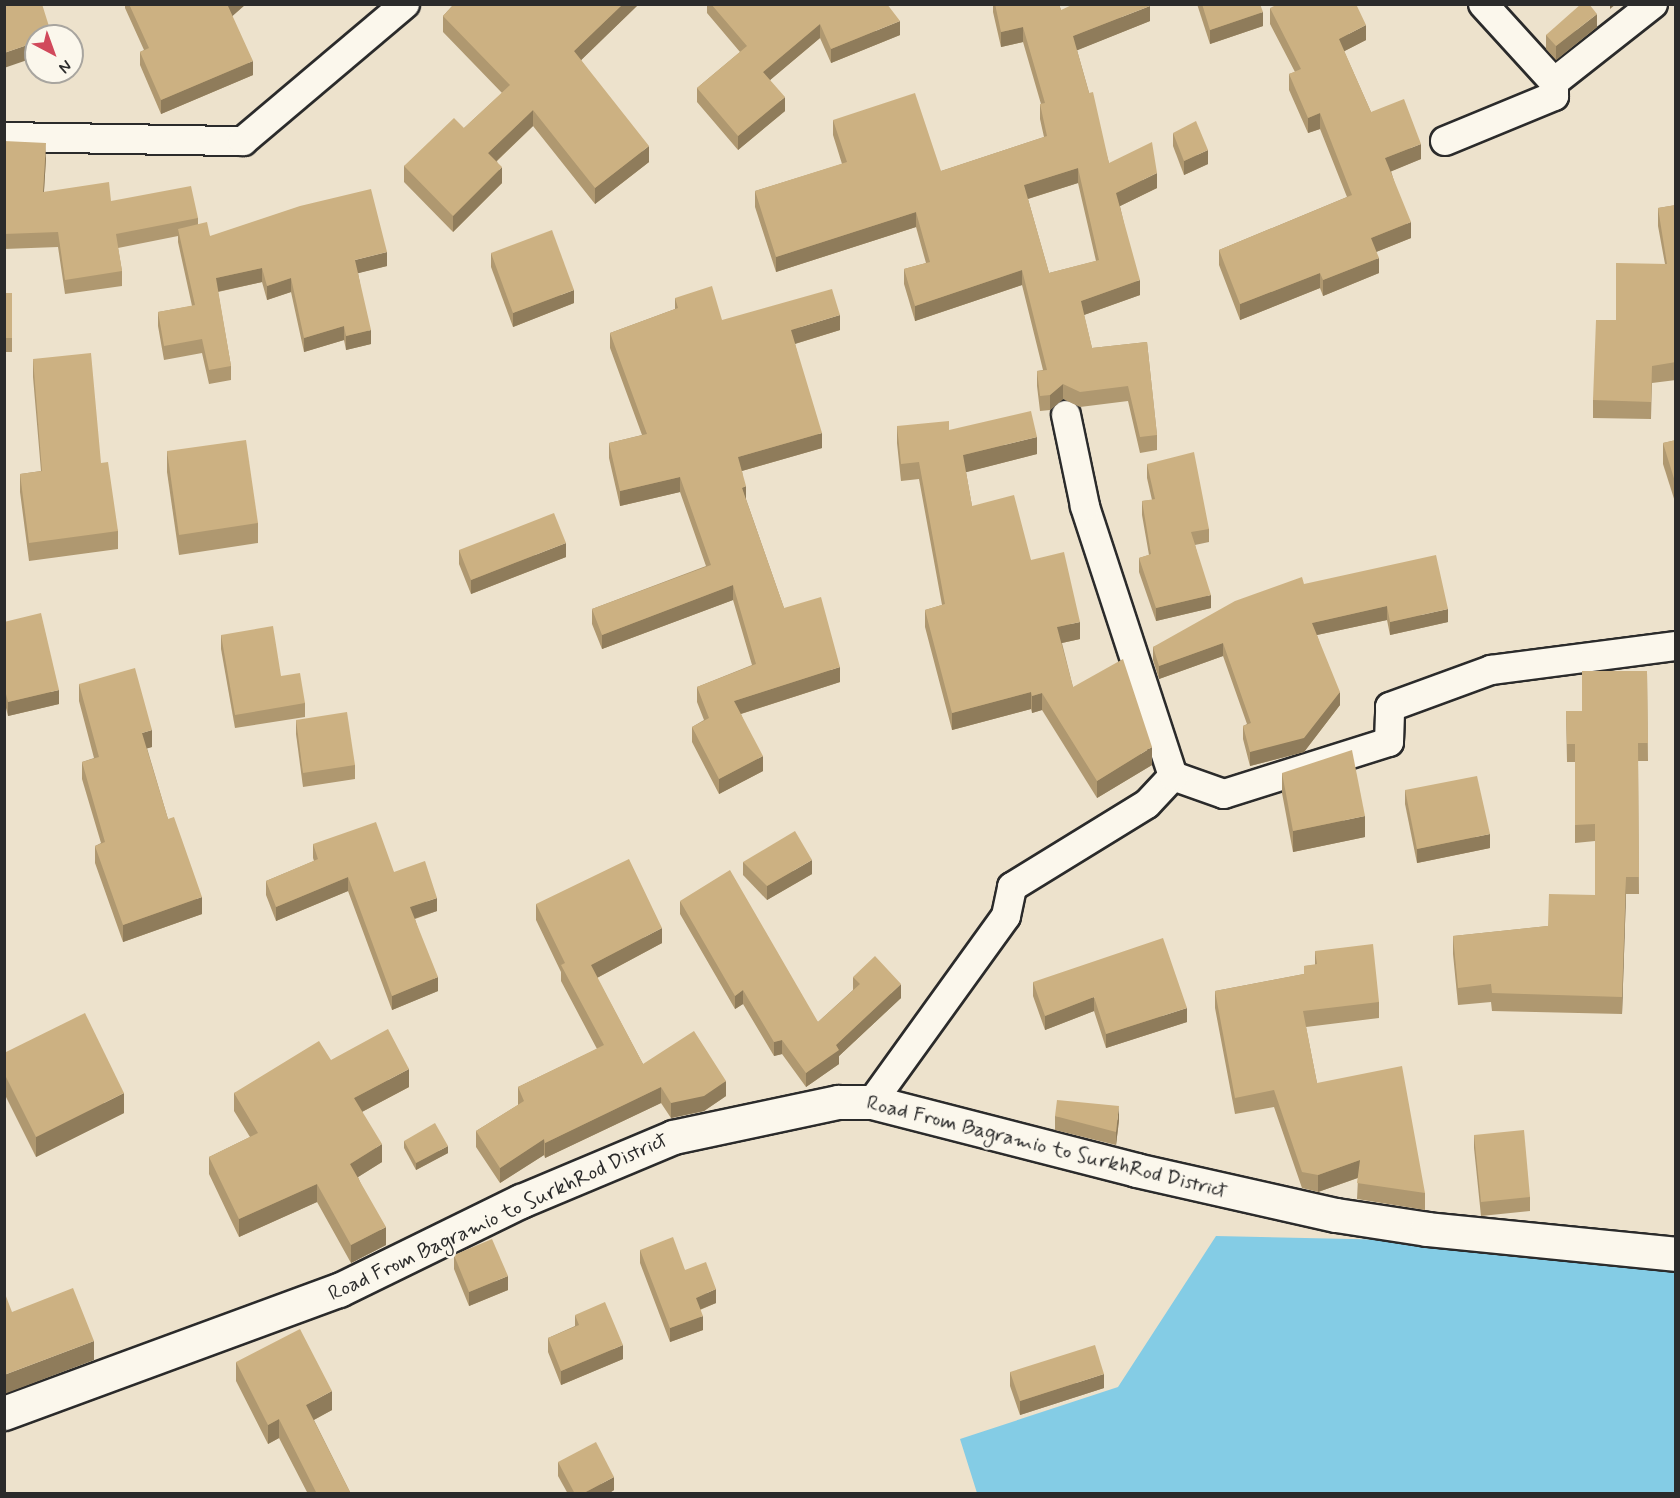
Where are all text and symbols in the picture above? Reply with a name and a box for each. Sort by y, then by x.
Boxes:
north arrow [24,24,84,84]
text: N [54,55,76,78]
street label: Road From Bagramio to SurkhRod District [867,1091,1227,1203]
street label: Road From Bagramio to SurkhRod District [327,1128,669,1306]

